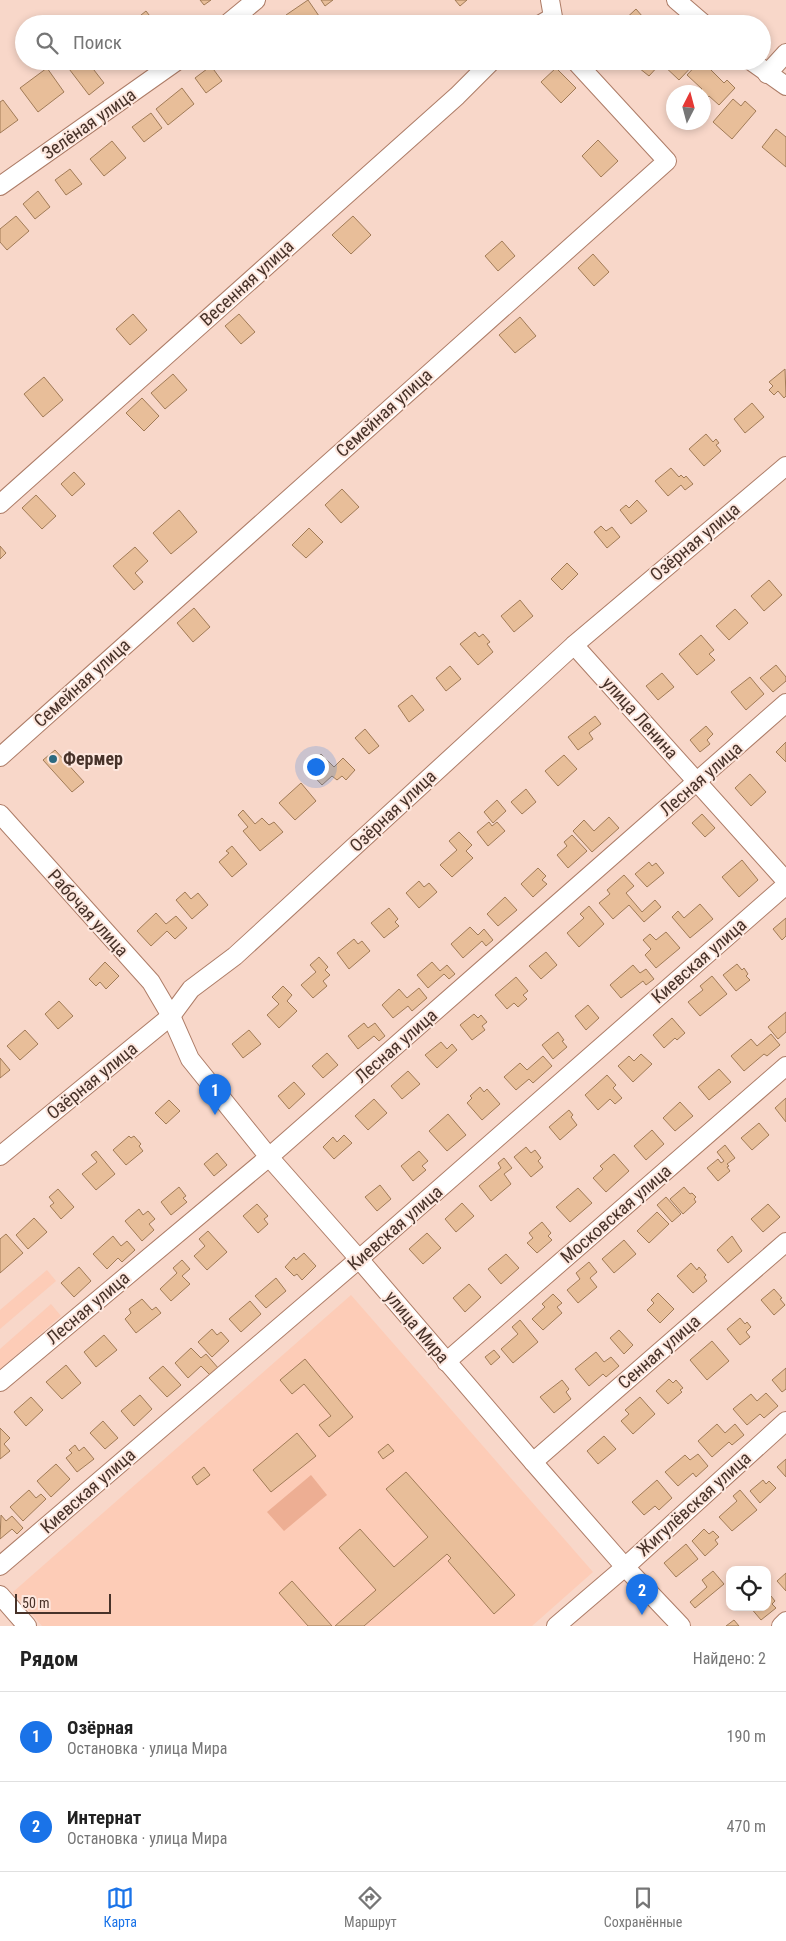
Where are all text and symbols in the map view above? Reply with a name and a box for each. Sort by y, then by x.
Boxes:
search box [15,15,771,70]
icon: search [33,29,61,57]
text: Поиск [73,31,122,54]
street label: Зелёная улица [38,84,140,164]
north arrow [666,85,711,130]
street label: Весенняя улица [196,235,298,330]
street label: Семейная улица [331,364,436,461]
street label: Озёрная улица [646,498,744,585]
street label: Семейная улица [29,634,134,731]
street label: улица Ленина [598,672,683,763]
street label: Лесная улица [655,737,746,820]
place label: Фермер [63,748,123,769]
marker: Фермер [47,753,59,765]
your location [303,754,329,780]
street label: Озёрная улица [345,765,440,856]
street label: Рабочая улица [44,865,133,961]
street label: Киевская улица [647,914,750,1007]
street label: Лесная улица [350,1004,441,1087]
street label: Озёрная улица [42,1038,141,1123]
pin: 1 [199,1074,231,1115]
street label: Московская улица [556,1160,675,1267]
street label: Киевская улица [343,1181,446,1274]
street label: Лесная улица [42,1267,133,1348]
street label: улица Мира [381,1286,454,1367]
street label: Сенная улица [613,1310,704,1393]
street label: Киевская улица [36,1444,139,1537]
street label: Жигулёвская улица [632,1447,755,1560]
map controls [726,1566,771,1611]
button: locate [726,1566,771,1611]
pin: 2 [626,1574,658,1615]
scale bar [15,1591,111,1614]
text: 50 m [22,1595,50,1611]
text: Рядом [20,1647,79,1671]
text: Найдено: 2 [693,1649,766,1668]
text: Озёрная [67,1716,133,1739]
text: 1 [32,1727,40,1746]
text: 190 m [727,1727,766,1746]
text: Остановка · улица Мира [67,1739,227,1758]
text: Интернат [67,1806,141,1829]
text: 2 [32,1817,40,1836]
text: 470 m [727,1817,766,1836]
text: Остановка · улица Мира [67,1829,227,1848]
tab: Карта [104,1884,137,1930]
tab: Маршрут [344,1884,397,1930]
tab: Сохранённые [604,1884,682,1930]

